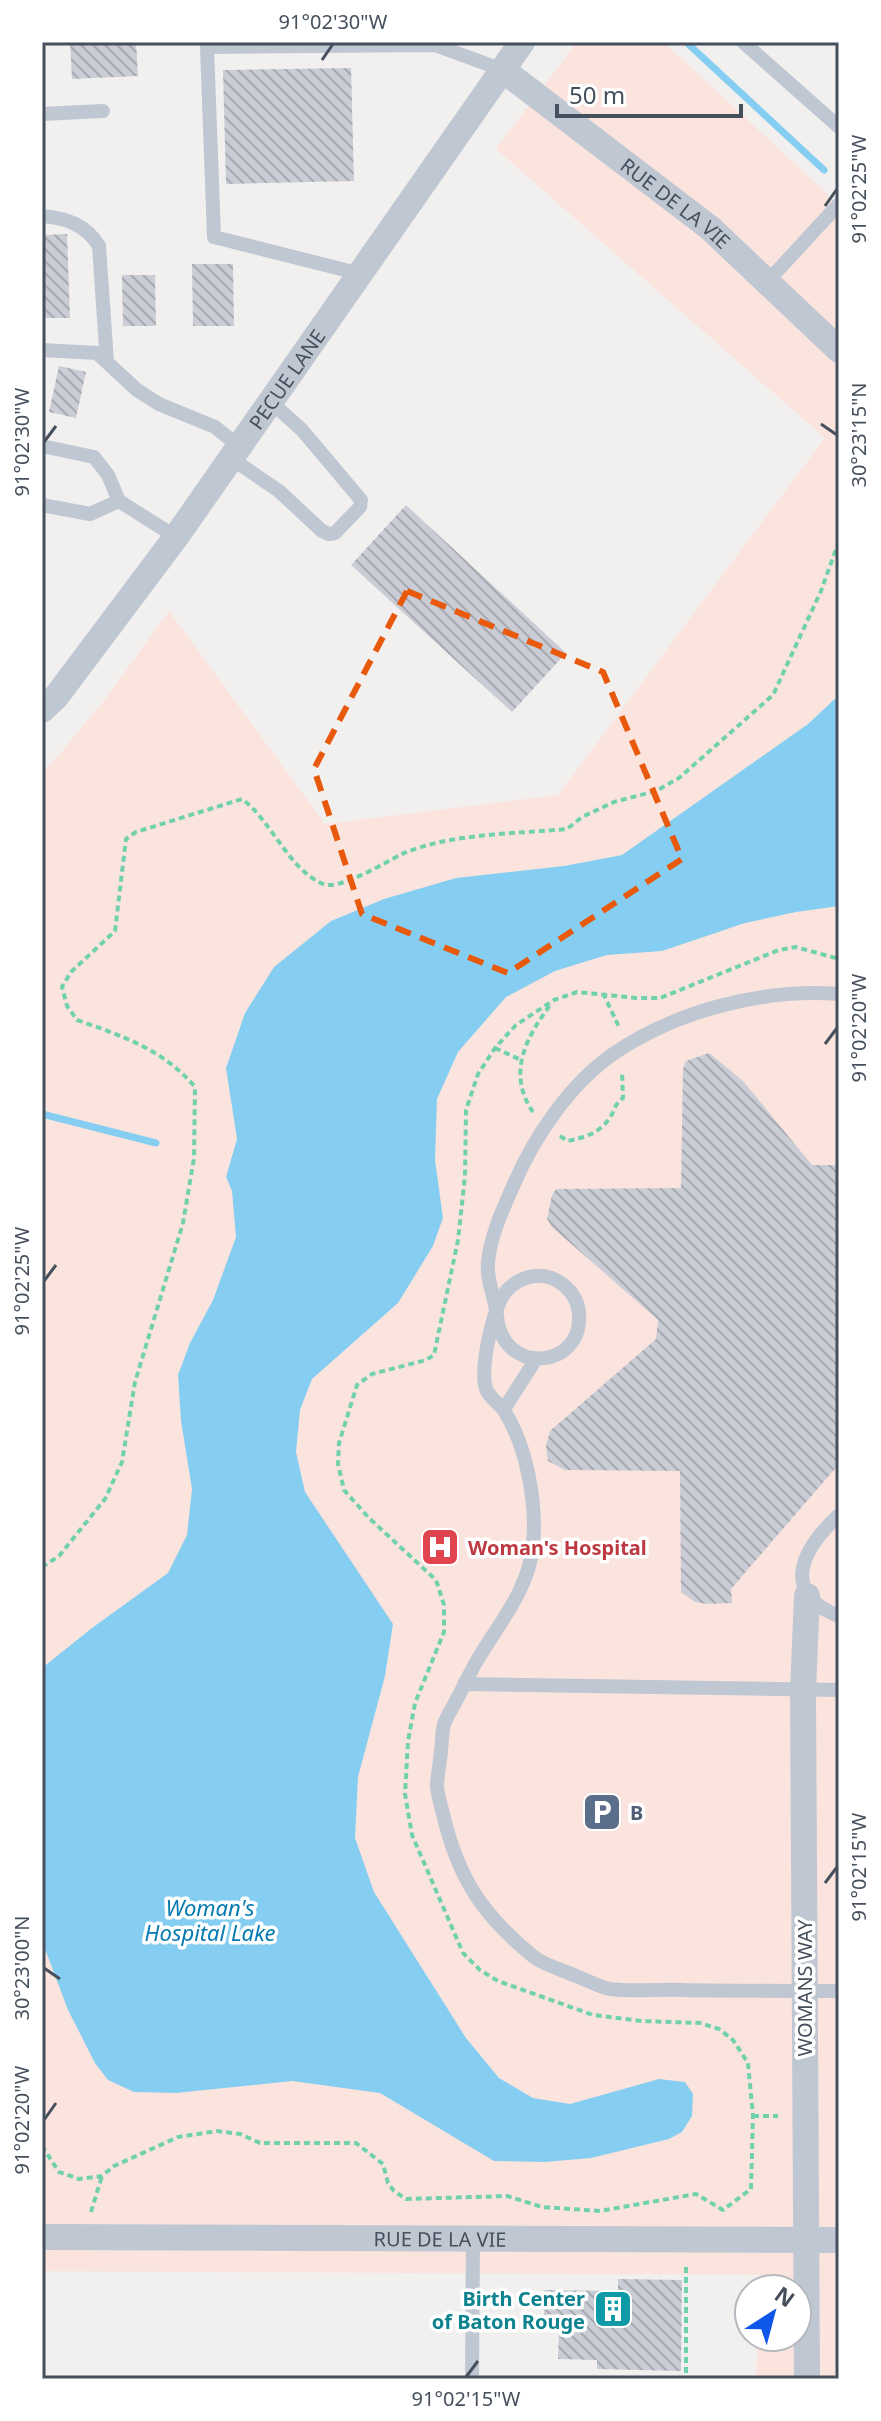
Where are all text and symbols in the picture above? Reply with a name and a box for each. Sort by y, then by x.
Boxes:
text: 91°02'30"W [279,8,388,35]
scale bar [557,68,741,118]
text: 50 m [569,78,625,111]
text: 91°02'25"W [845,134,872,243]
street label: RUE DE LA VIE [615,151,737,254]
street label: PECUE LANE [242,323,331,434]
text: 30°23'15"N [845,382,872,488]
text: 91°02'30"W [8,387,35,496]
text: 91°02'20"W [845,973,872,1082]
text: 91°02'25"W [8,1226,35,1335]
hospital icon: Woman's Hospital [419,1526,461,1568]
place label: Woman's Hospital [468,1534,647,1561]
parking icon: B [581,1791,623,1833]
place label: B [630,1799,643,1826]
text: 91°02'15"W [845,1812,872,1921]
water label: Woman's Hospital Lake [145,1892,275,1947]
text: 30°23'00"N [8,1915,35,2021]
street label: WOMANS WAY [791,1919,818,2057]
text: 91°02'20"W [8,2065,35,2174]
street label: RUE DE LA VIE [374,2225,506,2252]
north arrow [733,2273,813,2353]
text: N [769,2279,801,2313]
place label: Birth Center of Baton Rouge [432,2285,585,2335]
building icon: Birth Center of Baton Rouge [592,2288,634,2330]
text: 91°02'15"W [412,2385,521,2412]

